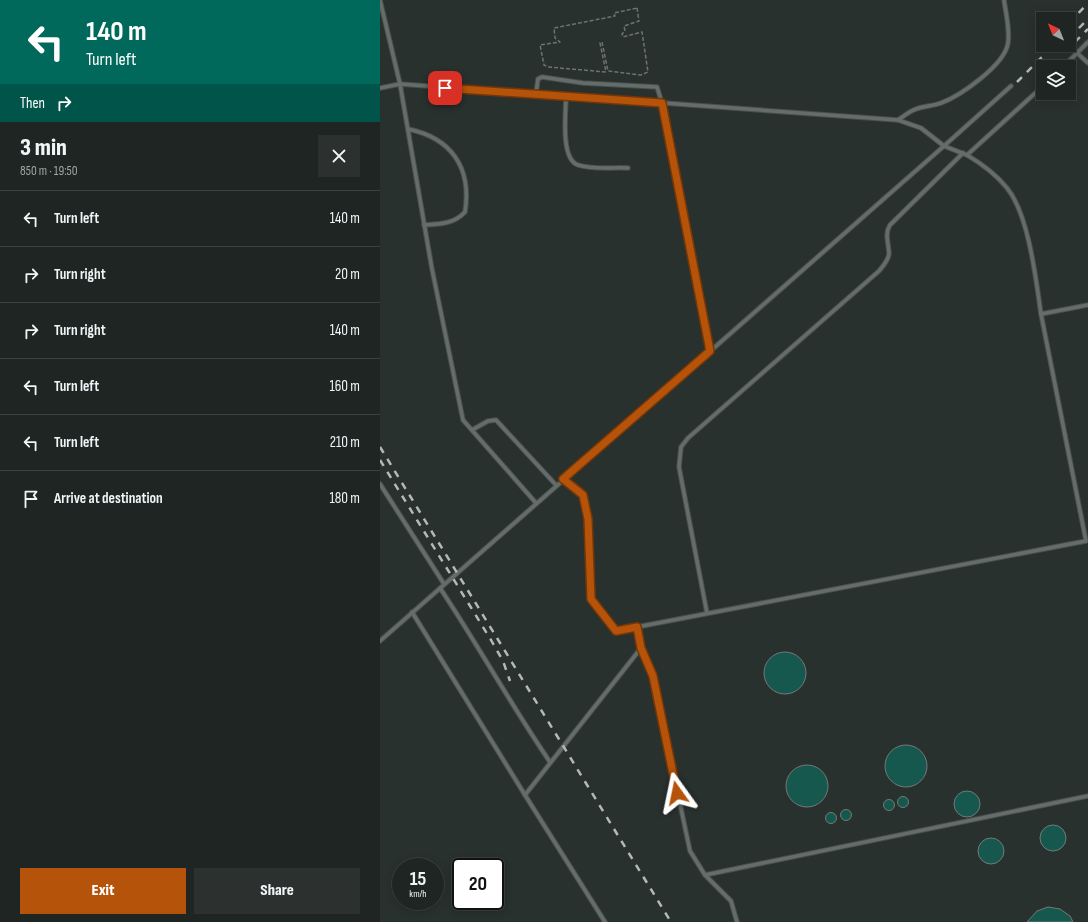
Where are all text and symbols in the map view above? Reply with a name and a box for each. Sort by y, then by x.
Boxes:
north arrow [1036,12,1076,52]
map controls [1036,12,1076,100]
text: 140 m [86,15,147,48]
icon: left [20,16,72,68]
text: Turn left [86,49,137,70]
button: layers [1036,60,1076,100]
pin [428,71,462,105]
icon: arrive [434,77,456,99]
icon: right [53,92,75,114]
text: Then [20,94,45,113]
text: 3 min [20,133,67,162]
button: close [318,135,360,177]
text: 850 m · 19:50 [20,163,78,179]
icon: left [20,208,42,230]
text: Turn left [54,209,99,228]
text: 140 m [330,209,360,228]
icon: right [20,264,42,286]
text: Turn right [54,265,106,284]
text: 20 m [335,265,360,284]
icon: right [20,320,42,342]
text: Turn right [54,321,106,340]
text: 140 m [330,321,360,340]
icon: left [20,376,42,398]
text: Turn left [54,377,99,396]
text: 160 m [329,377,360,396]
icon: left [20,432,42,454]
text: Turn left [54,433,99,452]
text: 210 m [330,433,360,452]
icon: arrive [20,488,42,510]
text: Arrive at destination [54,489,163,508]
text: 180 m [329,489,360,508]
position arrow [656,772,698,814]
speed limit sign: 20 [452,858,504,910]
text: 15 [410,867,426,891]
button: Exit [20,868,186,914]
button: Share [194,868,360,914]
text: km/h [409,888,427,900]

